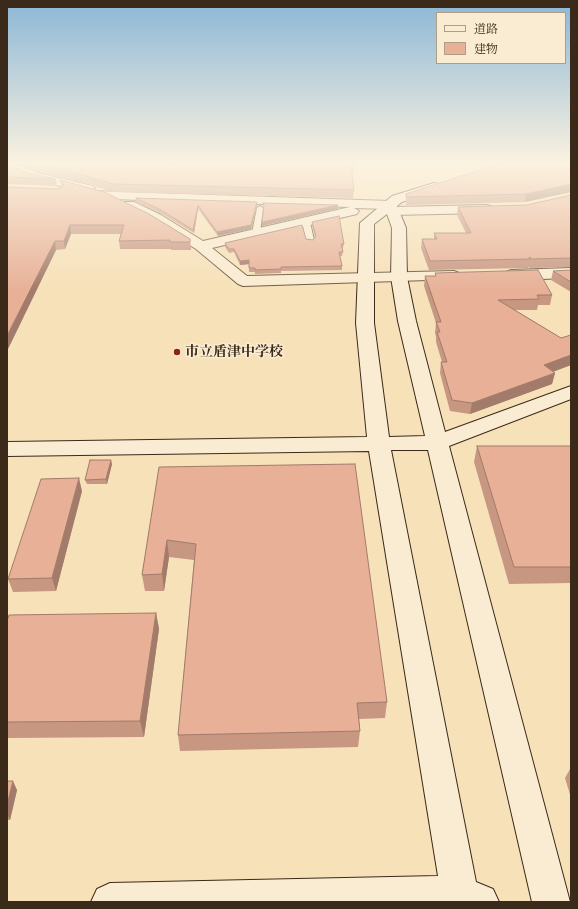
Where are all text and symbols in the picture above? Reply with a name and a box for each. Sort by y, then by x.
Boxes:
legend [436,12,566,64]
text: 道路 [474,21,498,37]
text: 建物 [474,41,498,57]
place label: 市立盾津中学校 [185,344,283,360]
marker: 市立盾津中学校 [172,347,182,357]

